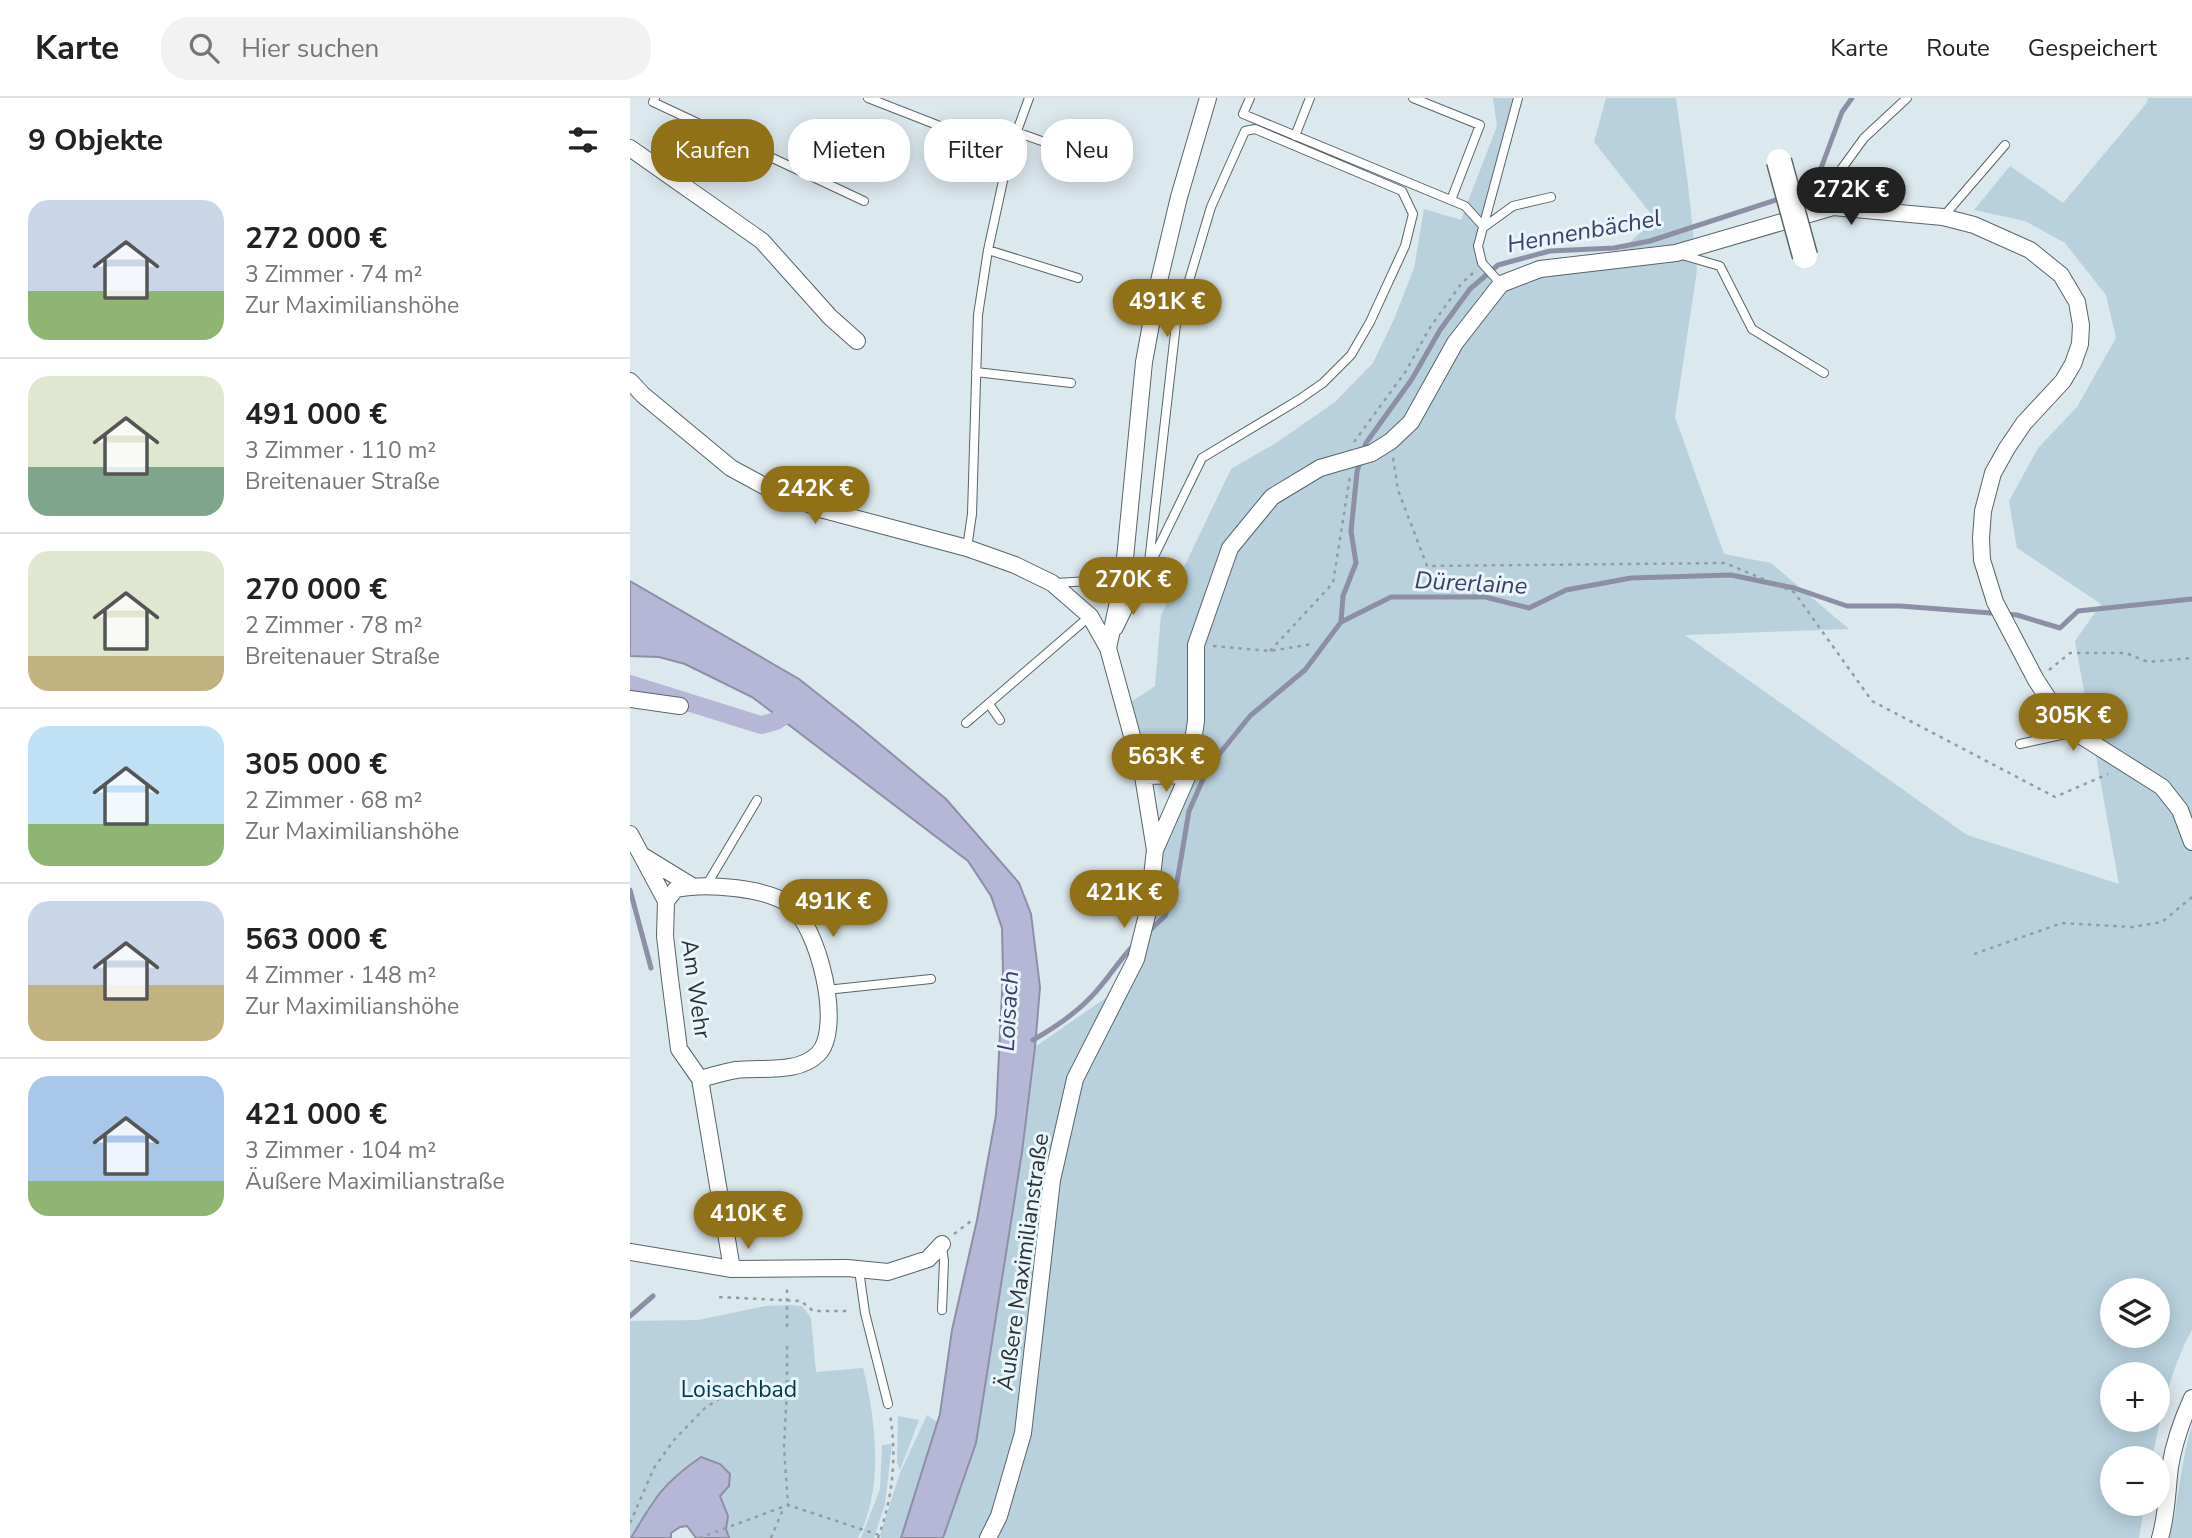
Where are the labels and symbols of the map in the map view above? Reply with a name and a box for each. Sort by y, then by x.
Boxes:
pin: 272K € [1794,167,1908,227]
water label: Hennenbächel [1504,202,1664,260]
pin: 491K € [1110,280,1224,339]
pin: 242K € [758,466,872,526]
pin: 270K € [1076,558,1190,617]
water label: Dürerlaine [1414,564,1528,602]
pin: 305K € [2016,694,2130,753]
pin: 563K € [1109,734,1223,794]
pin: 421K € [1067,870,1181,930]
pin: 491K € [776,880,890,939]
street label: Am Wehr [674,937,718,1041]
water label: Loisach [990,970,1026,1052]
street label: Äußere Maximilianstraße [990,1131,1056,1393]
pin: 410K € [691,1192,805,1251]
park label: Loisachbad [681,1374,797,1405]

